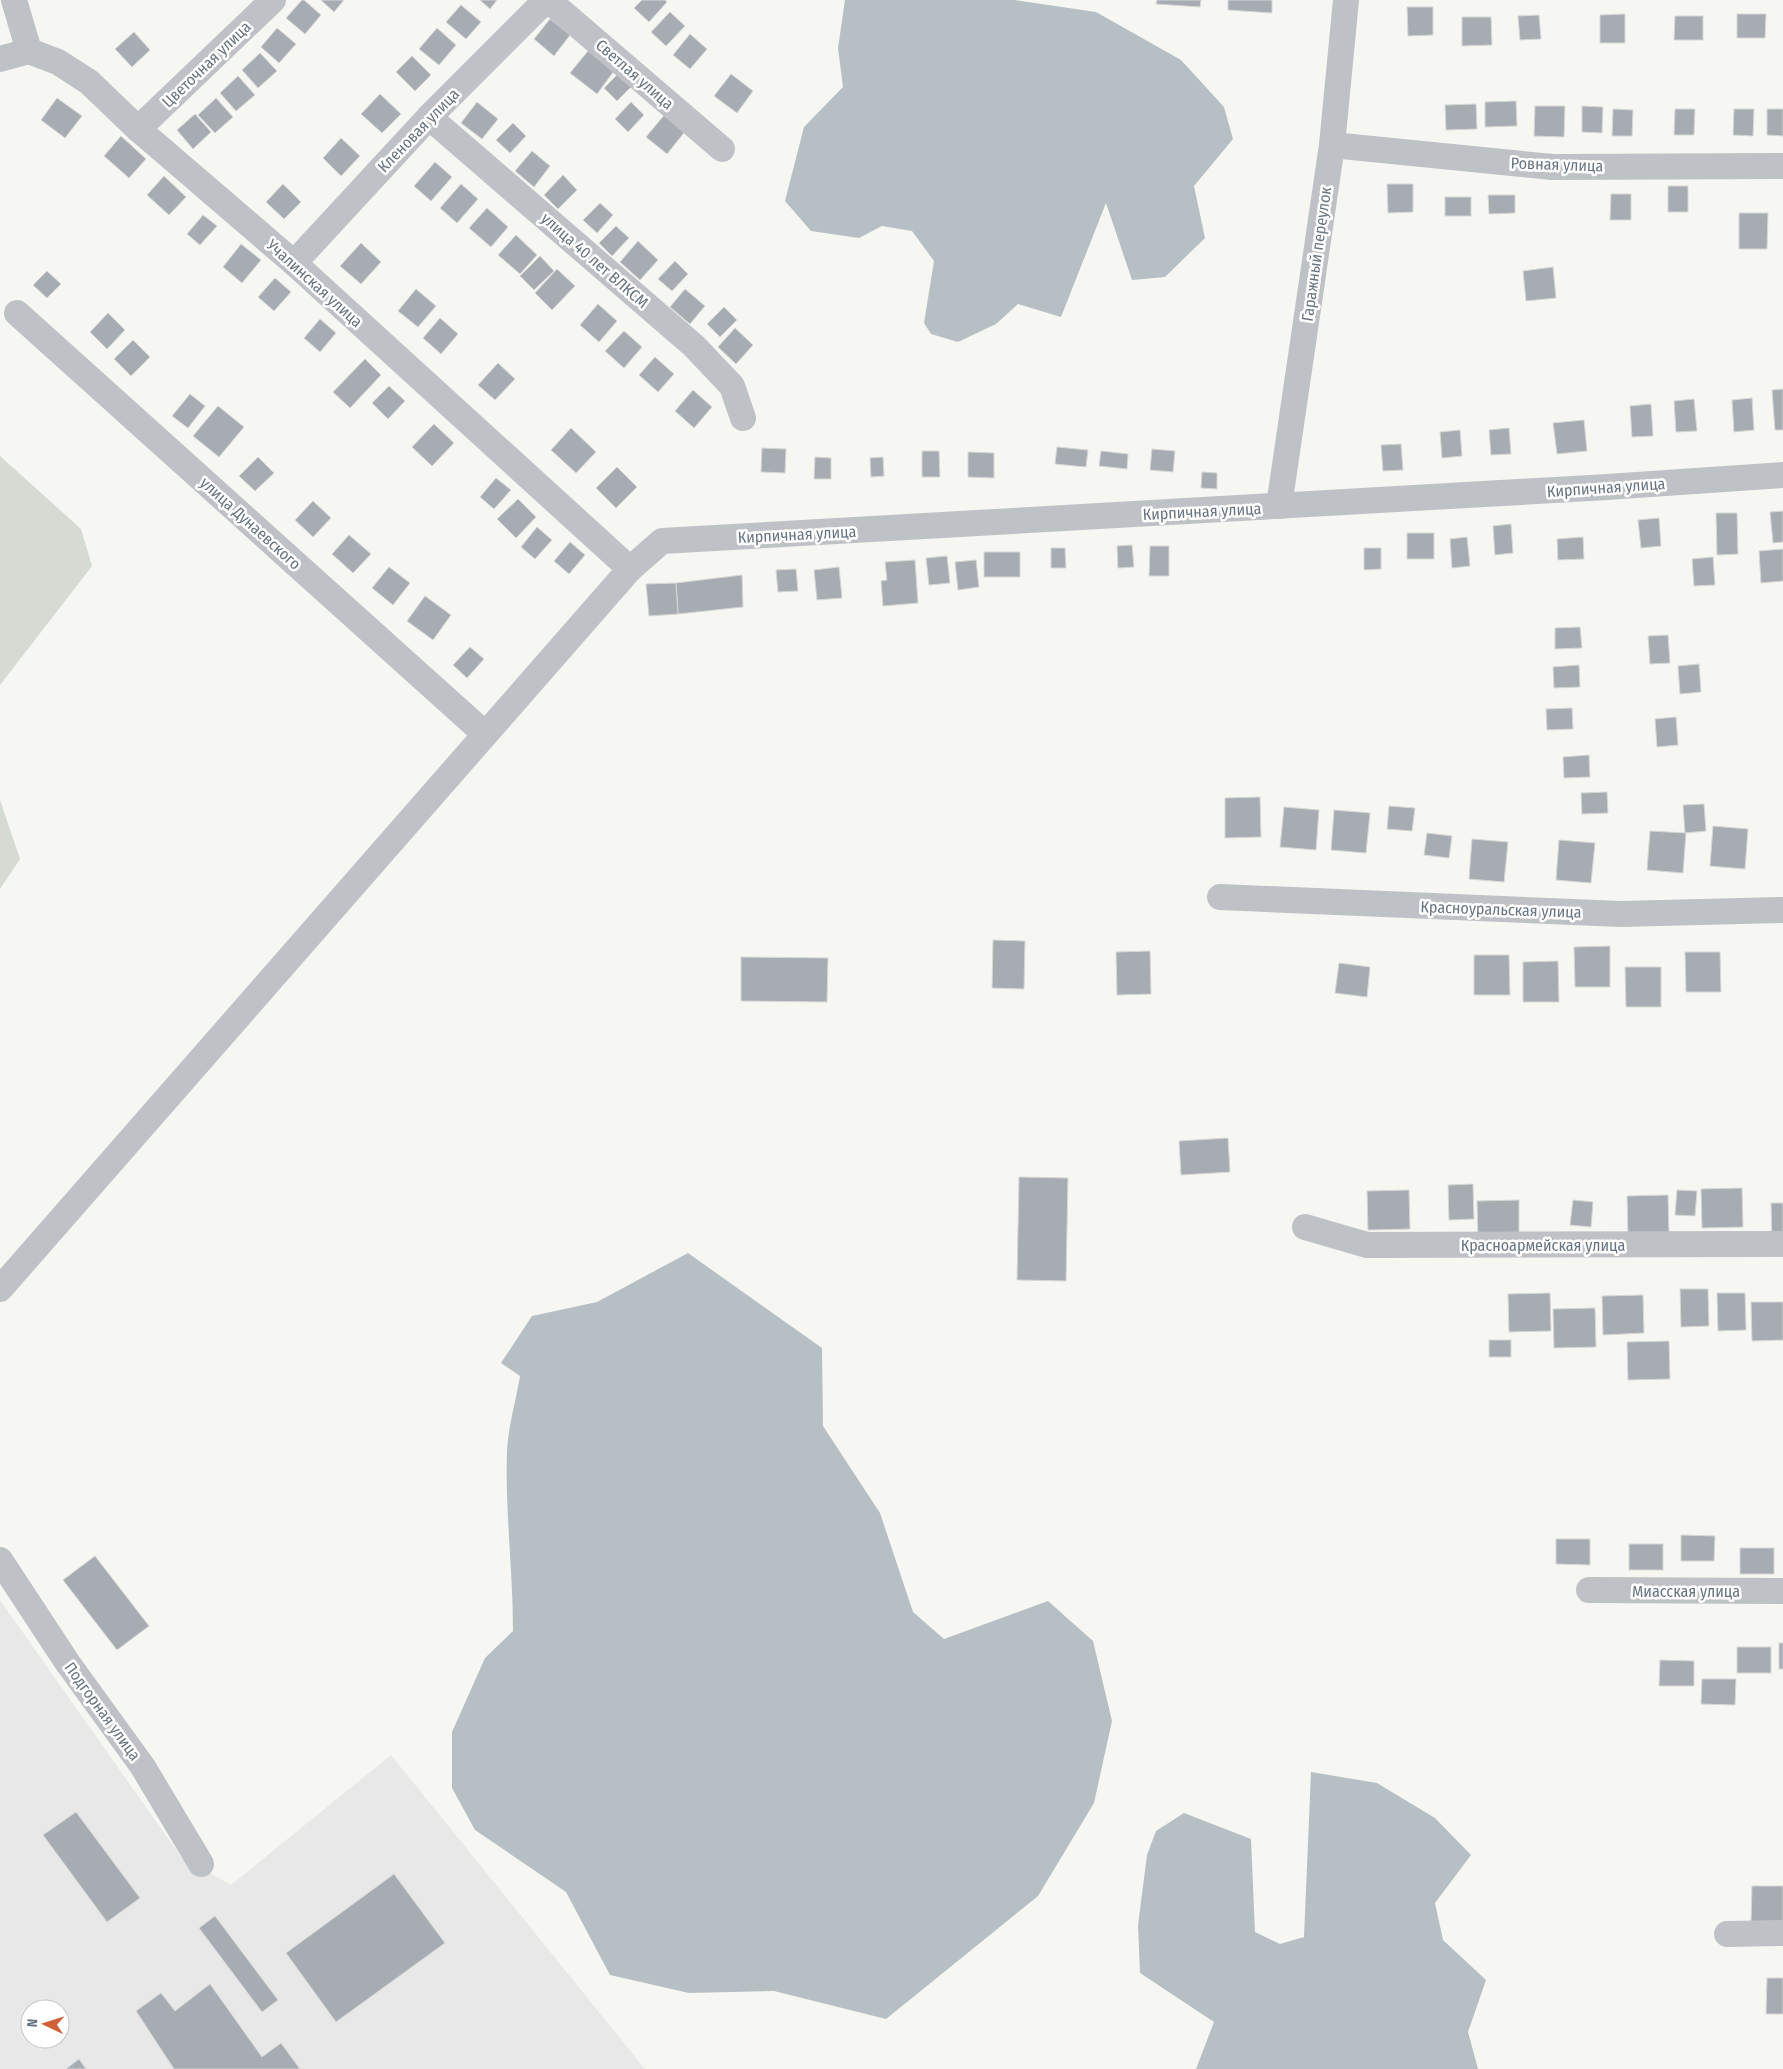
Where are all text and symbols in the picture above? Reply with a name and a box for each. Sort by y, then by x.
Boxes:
street label: Цветочная улица [158,17,255,111]
street label: Светлая улица [592,35,678,113]
street label: Кленовая улица [374,84,463,176]
street label: Ровная улица [1510,153,1604,176]
street label: Гаражный переулок [1298,185,1335,322]
street label: улица 40 лет ВЛКСМ [537,209,652,312]
street label: Учалинская улица [262,235,367,331]
street label: улица Дунаевского [196,473,305,574]
street label: Кирпичная улица [1546,474,1666,501]
street label: Кирпичная улица [1142,499,1262,524]
street label: Кирпичная улица [737,522,857,547]
street label: Красноуральская улица [1420,897,1582,922]
street label: Красноармейская улица [1461,1236,1626,1255]
street label: Миасская улица [1632,1582,1740,1601]
street label: Подгорная улица [61,1658,145,1764]
north arrow [20,1999,70,2049]
text: N [24,2018,41,2028]

